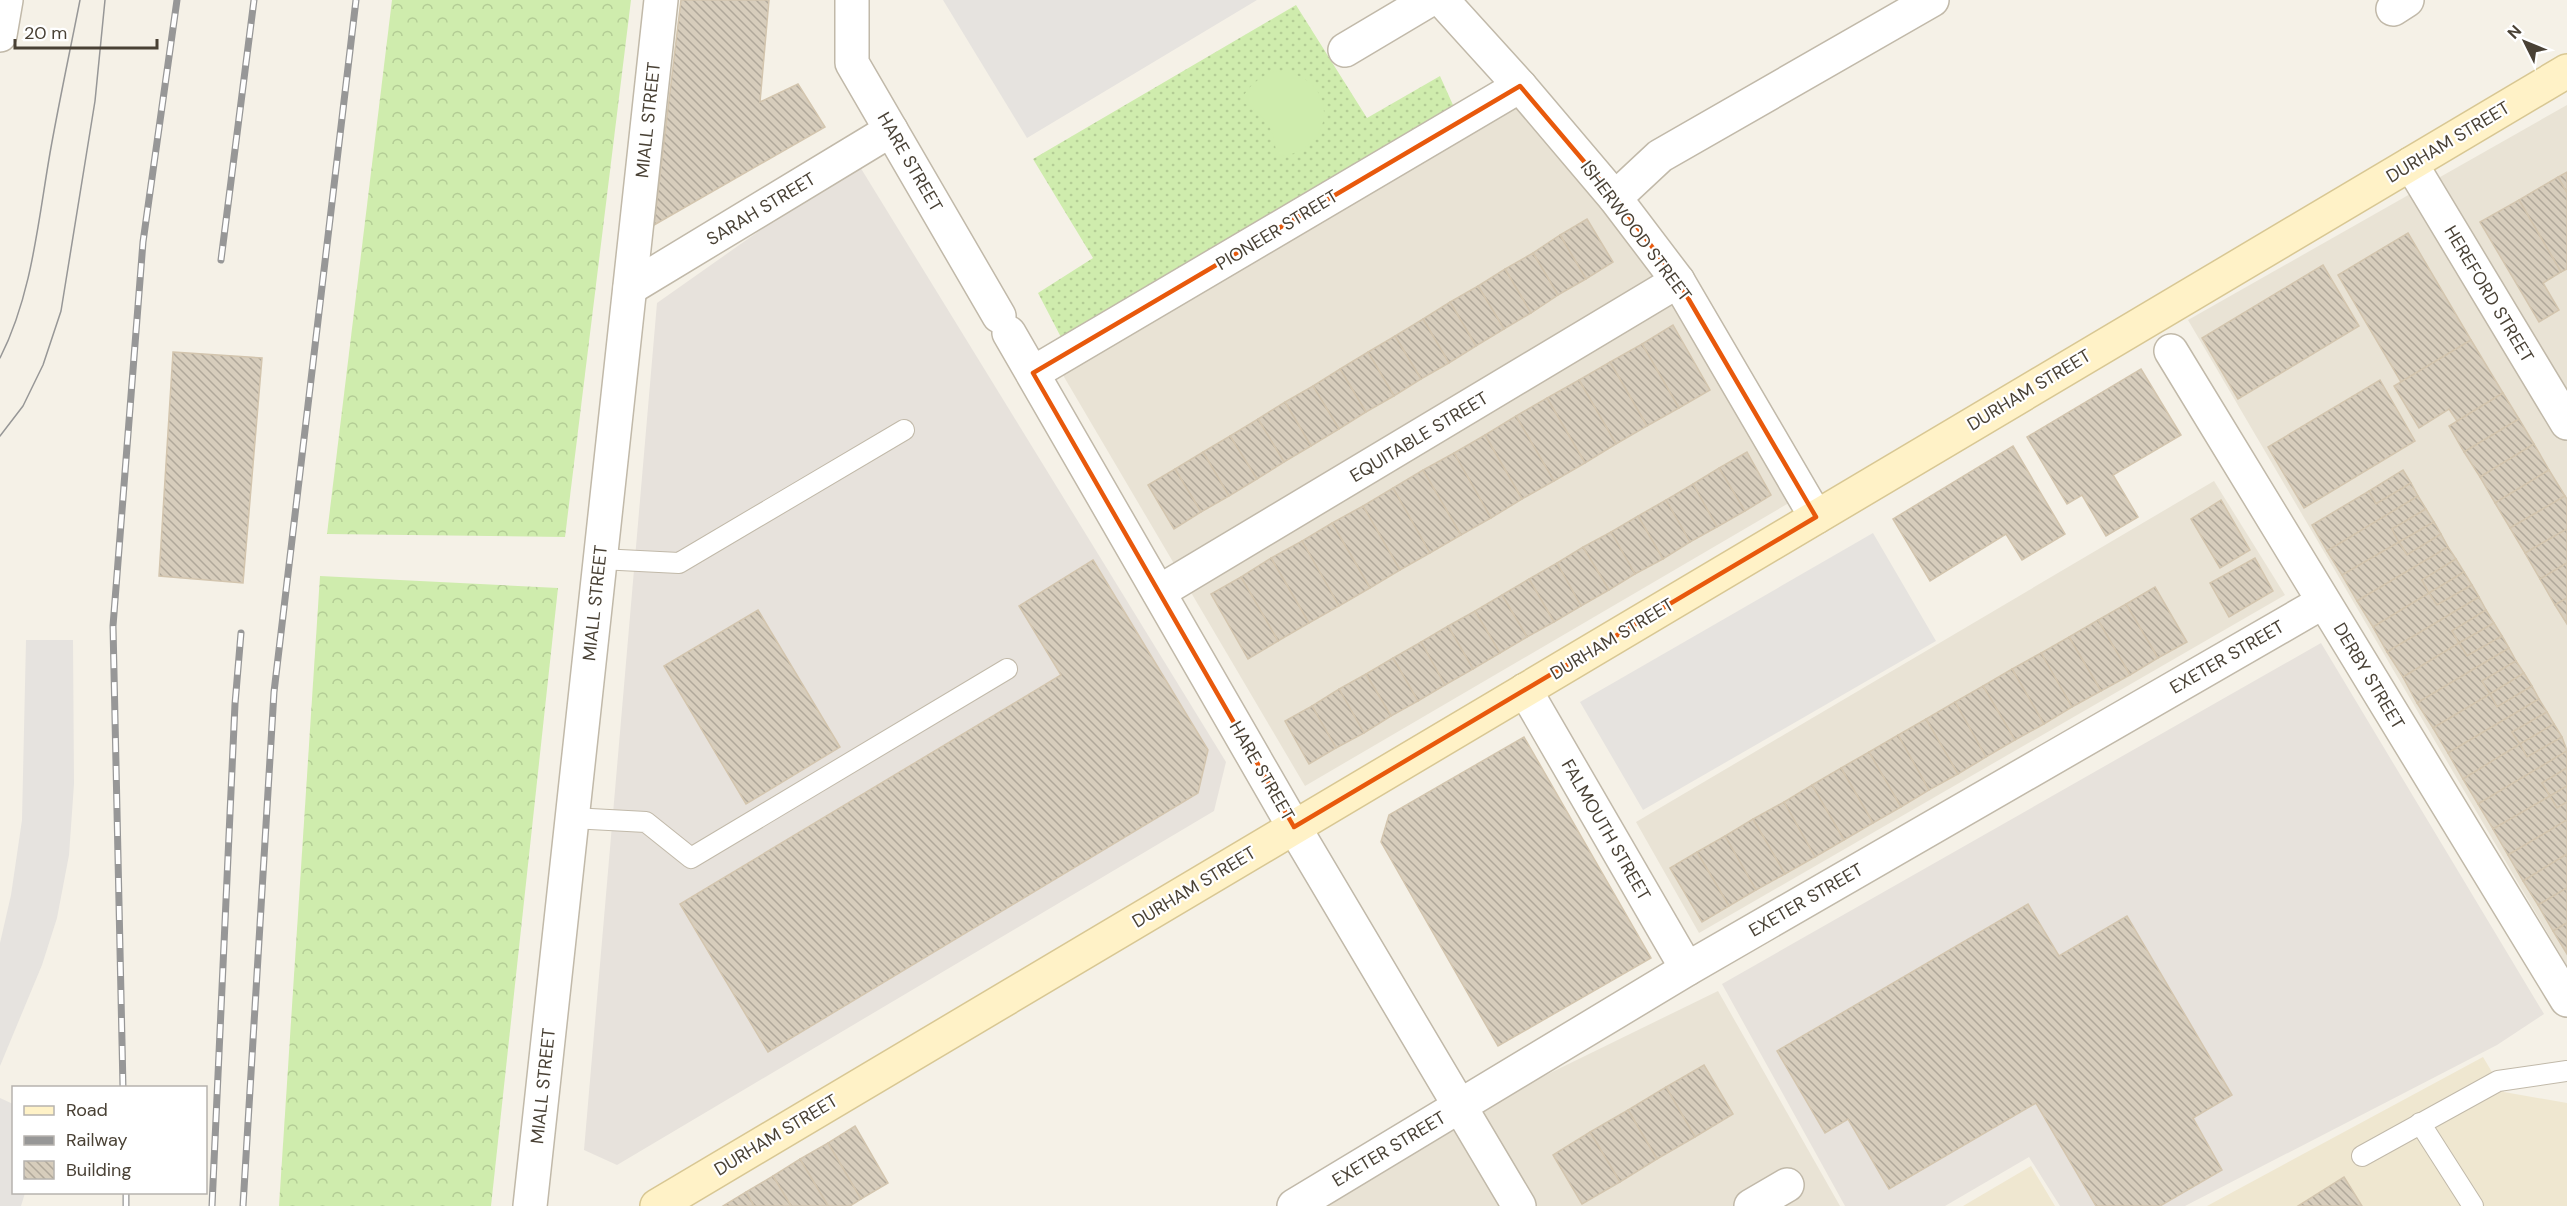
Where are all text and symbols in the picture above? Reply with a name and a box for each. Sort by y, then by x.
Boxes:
scale bar [15,12,158,50]
north arrow [2495,12,2555,72]
text: 20 m [24,21,67,45]
text: N [2503,21,2526,44]
street label: MIALL STREET [630,61,666,179]
street label: DURHAM STREET [2382,96,2514,188]
street label: HARE STREET [872,108,948,216]
street label: ISHERWOOD STREET [1575,156,1697,306]
street label: SARAH STREET [702,167,820,251]
street label: PIONEER STREET [1212,184,1342,276]
street label: HEREFORD STREET [2439,221,2539,367]
street label: DURHAM STREET [1963,344,2095,436]
street label: EQUITABLE STREET [1345,386,1493,488]
street label: MIALL STREET [577,544,613,662]
street label: DURHAM STREET [1546,593,1678,685]
street label: EXETER STREET [2165,615,2289,699]
street label: DERBY STREET [2328,618,2410,734]
street label: HARE STREET [1224,717,1300,825]
street label: FALMOUTH STREET [1556,755,1656,905]
street label: DURHAM STREET [1128,841,1260,933]
street label: EXETER STREET [1744,858,1868,942]
street label: MIALL STREET [525,1027,561,1145]
legend [12,1086,207,1194]
street label: DURHAM STREET [710,1089,842,1181]
text: Road [66,1098,108,1122]
street label: EXETER STREET [1328,1106,1450,1192]
text: Railway [66,1128,128,1152]
text: Building [66,1158,131,1182]

